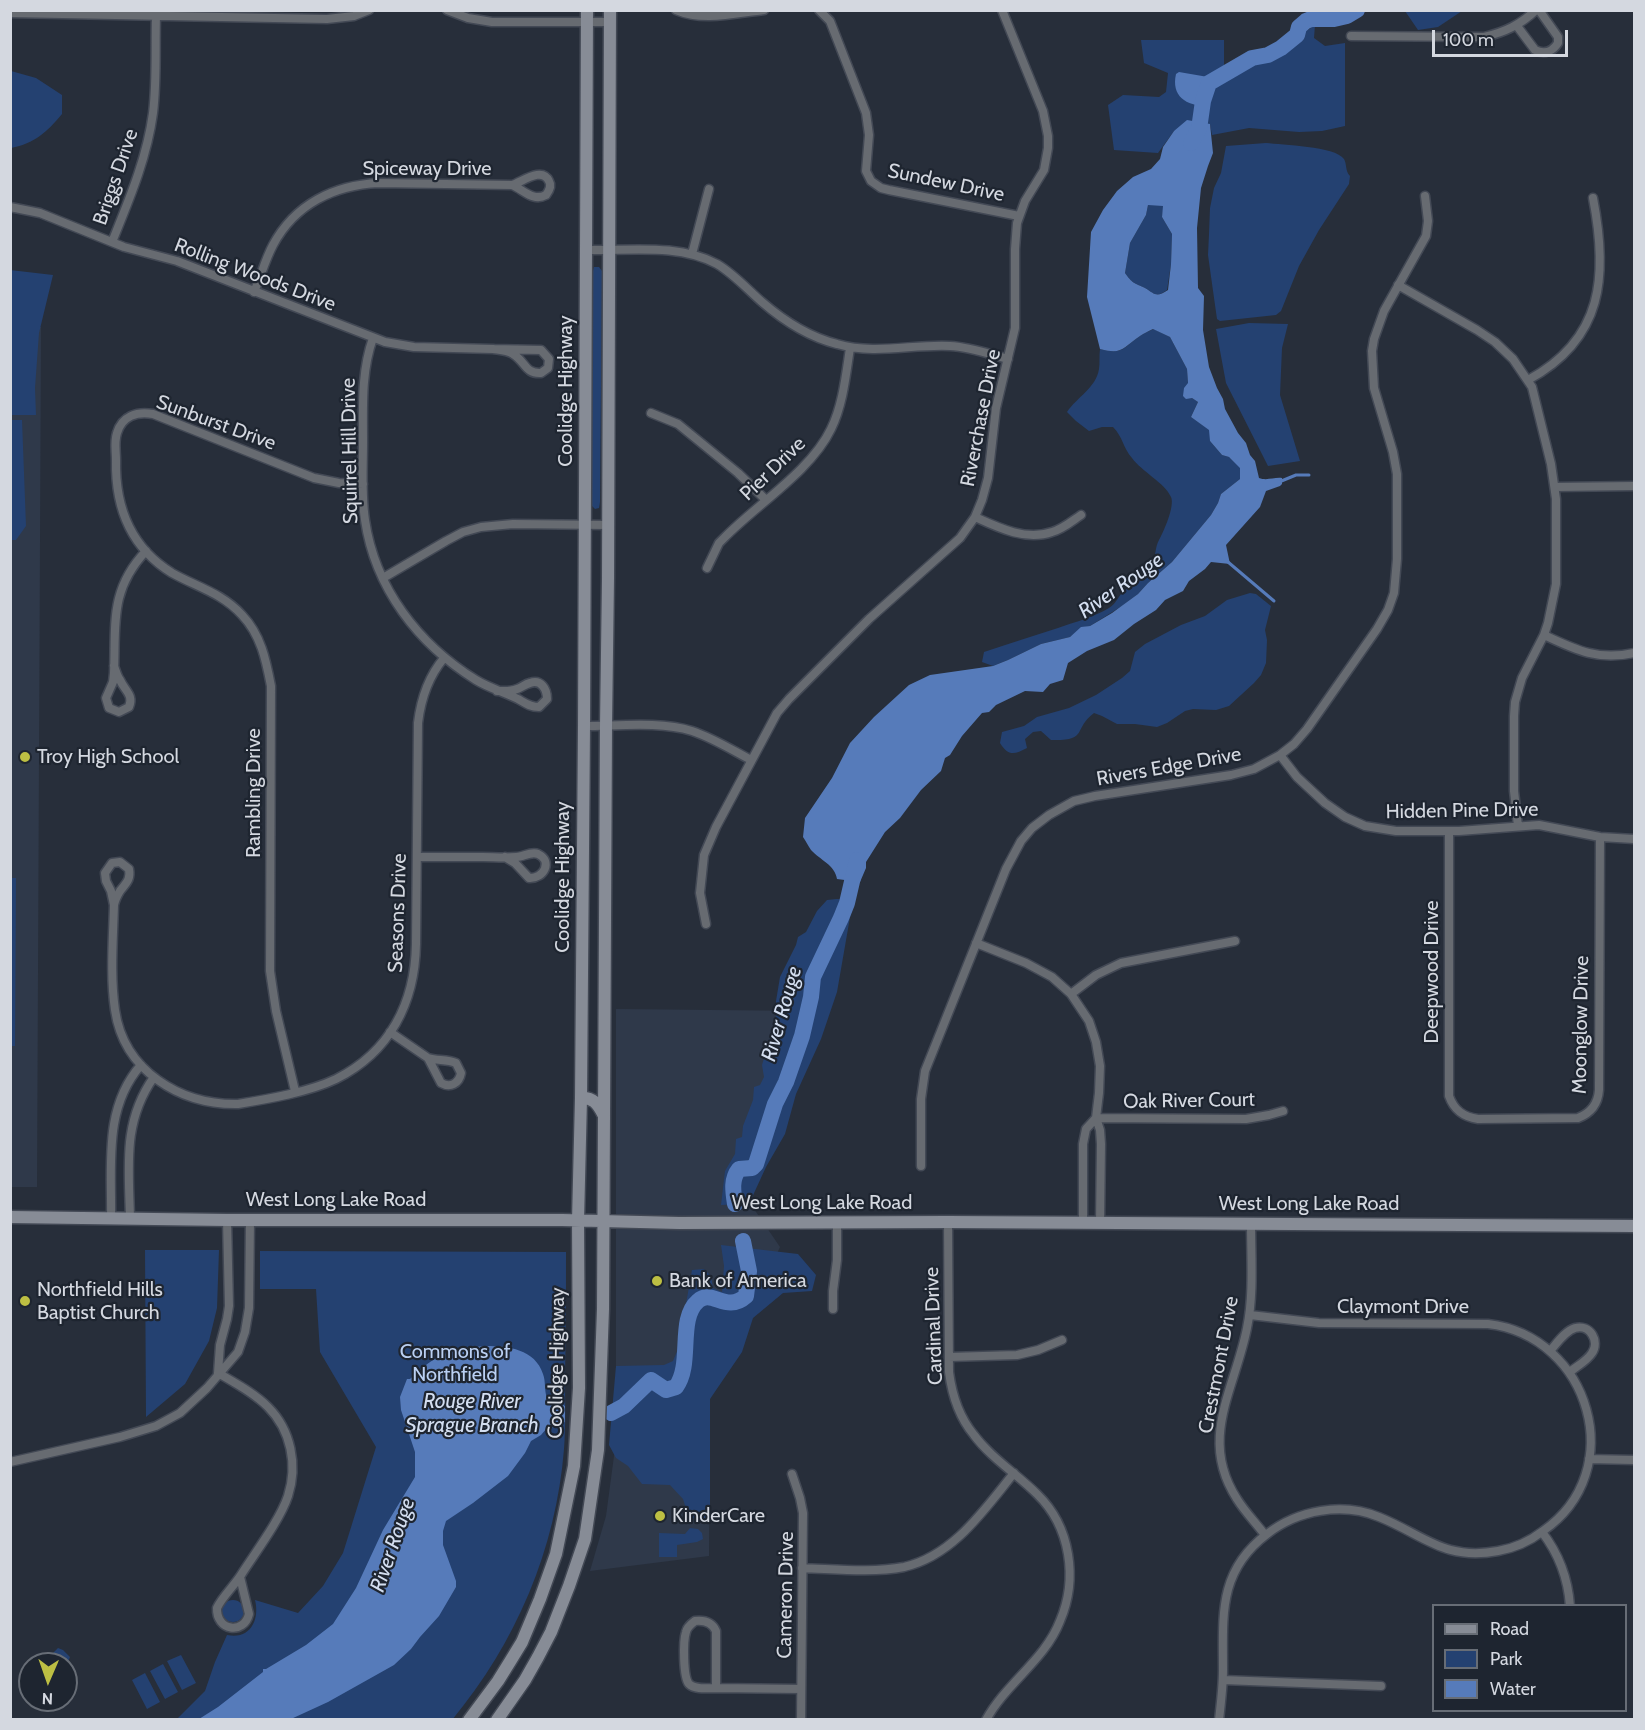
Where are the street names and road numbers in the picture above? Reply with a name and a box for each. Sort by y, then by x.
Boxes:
street label: Briggs Drive [88,126,144,228]
street label: Spiceway Drive [362,157,492,181]
street label: Sundew Drive [886,159,1006,207]
street label: Rolling Woods Drive [171,233,339,317]
street label: Coolidge Highway [554,315,578,467]
street label: Riverchase Drive [956,347,1006,489]
street label: Squirrel Hill Drive [337,378,363,524]
street label: Sunburst Drive [153,390,279,456]
street label: Pier Drive [735,432,811,506]
street label: Rambling Drive [242,728,266,858]
street label: Rivers Edge Drive [1095,742,1243,792]
street label: Hidden Pine Drive [1385,798,1539,824]
street label: Coolidge Highway [551,801,575,953]
street label: Seasons Drive [384,853,412,973]
street label: Deepwood Drive [1420,901,1444,1043]
street label: Moonglow Drive [1568,956,1594,1094]
street label: Oak River Court [1123,1088,1255,1114]
street label: West Long Lake Road [246,1188,426,1212]
street label: West Long Lake Road [732,1191,912,1215]
street label: West Long Lake Road [1219,1192,1399,1216]
street label: Cardinal Drive [920,1267,948,1385]
street label: Coolidge Highway [544,1287,570,1439]
street label: Crestmont Drive [1194,1294,1244,1436]
street label: Claymont Drive [1337,1295,1469,1319]
street label: Cameron Drive [773,1531,799,1659]

